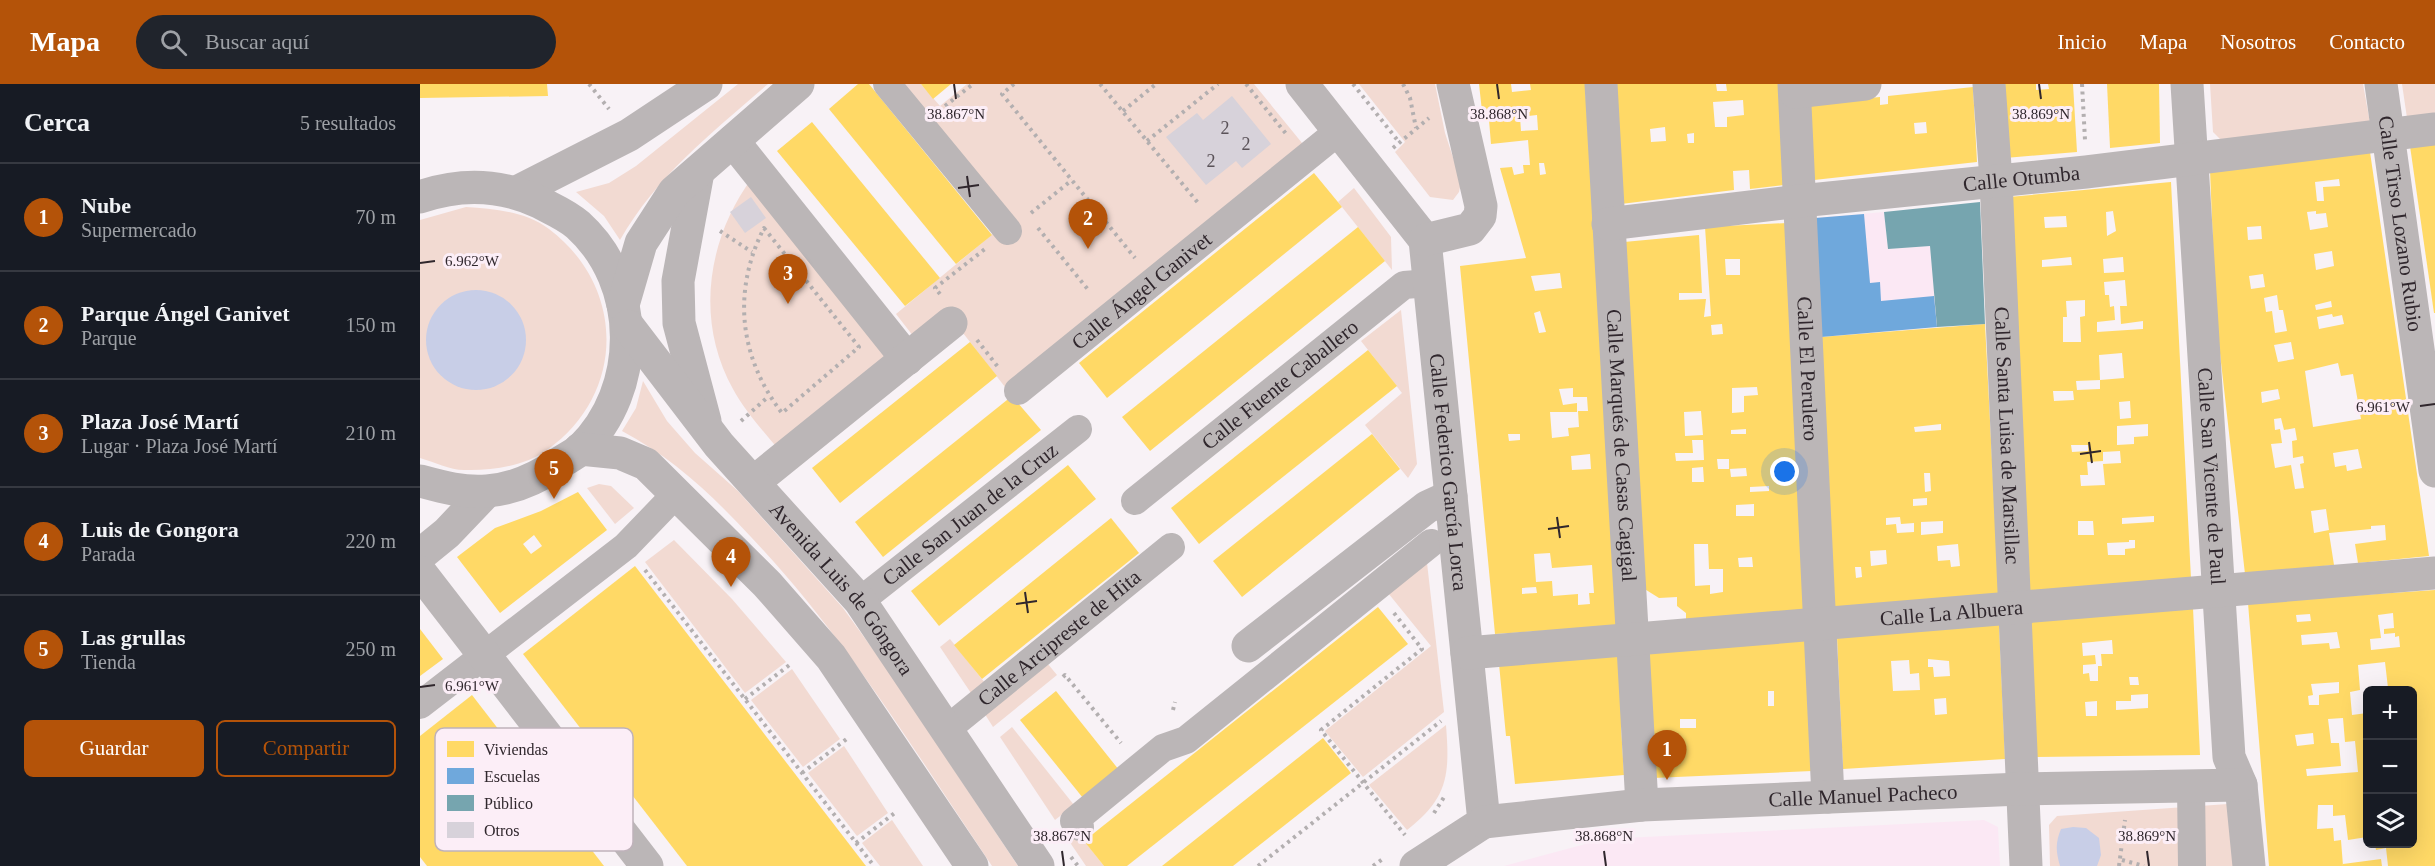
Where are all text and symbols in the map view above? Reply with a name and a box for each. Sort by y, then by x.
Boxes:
search box [136,15,556,69]
text: Mapa [30,26,100,57]
icon: search [157,26,190,59]
text: Buscar aquí [205,29,309,54]
text: Inicio [2058,30,2107,54]
text: Mapa [2140,30,2187,54]
text: Nosotros [2220,30,2296,54]
text: Contacto [2329,30,2405,54]
text: 38.867°N [927,106,985,122]
text: 38.868°N [1470,106,1528,122]
text: 38.869°N [2012,106,2070,122]
text: Cerca [24,108,90,137]
text: 5 resultados [300,112,396,134]
street label: Calle Tirso Lozano Rubio [2374,114,2427,333]
house number: 2 [1221,118,1230,138]
house number: 2 [1242,134,1251,154]
house number: 2 [1207,151,1216,171]
street label: Calle Otumba [1962,161,2082,196]
text: Nube [81,193,131,218]
pin: 2 [1068,200,1108,249]
text: 1 [39,206,49,228]
text: 70 m [355,206,396,228]
text: Supermercado [81,219,197,241]
street label: Calle Ángel Ganivet [1067,227,1216,355]
text: 6.962°W [445,253,500,269]
pin: 3 [768,254,808,304]
street label: Calle El Perulero [1792,296,1823,442]
text: Parque Ángel Ganivet [81,301,290,326]
street label: Calle Santa Luisa de Marsillac [1990,306,2025,565]
street label: Calle Marqués de Casas Cagigal [1602,308,1641,583]
text: 2 [39,314,49,336]
text: 150 m [345,314,396,336]
street label: Calle Fuente Caballero [1197,315,1363,455]
text: Parque [81,327,137,349]
street label: Calle Federico García Lorca [1425,352,1473,593]
street label: Calle San Vicente de Paul [2193,367,2230,586]
text: 6.961°W [2356,399,2411,415]
text: Plaza José Martí [81,409,239,434]
text: 3 [39,422,49,444]
text: 210 m [345,422,396,444]
text: Lugar · Plaza José Martí [81,435,278,457]
street label: Calle San Juan de la Cruz [877,438,1062,591]
pin: 5 [534,450,574,499]
your location [1770,457,1799,486]
street label: Avenida Luis de Góngora [765,497,919,680]
text: Luis de Gongora [81,517,239,542]
text: 4 [39,530,49,552]
text: 220 m [345,530,396,552]
pin: 4 [712,538,750,587]
text: Parada [81,543,135,565]
street label: Calle Arcipreste de Hita [973,564,1146,711]
street label: Calle La Albuera [1879,595,2025,631]
text: Las grullas [81,625,186,650]
text: 5 [39,638,49,660]
text: 250 m [345,638,396,660]
text: Tienda [81,651,136,673]
text: 6.961°W [445,678,500,694]
map controls [2363,686,2417,848]
button: + [2363,686,2417,740]
button: Guardar [24,720,204,777]
button: Compartir [216,720,396,777]
legend [435,728,633,851]
pin: 1 [1648,730,1686,780]
button: − [2363,740,2417,794]
text: Viviendas [484,741,548,758]
text: Escuelas [484,768,540,785]
street label: Calle Manuel Pacheco [1768,780,1958,812]
button: layers [2363,794,2417,848]
text: Público [484,795,533,812]
text: Otros [484,822,520,839]
text: 38.867°N [1033,828,1091,844]
text: 38.868°N [1575,828,1633,844]
text: 38.869°N [2118,828,2176,844]

